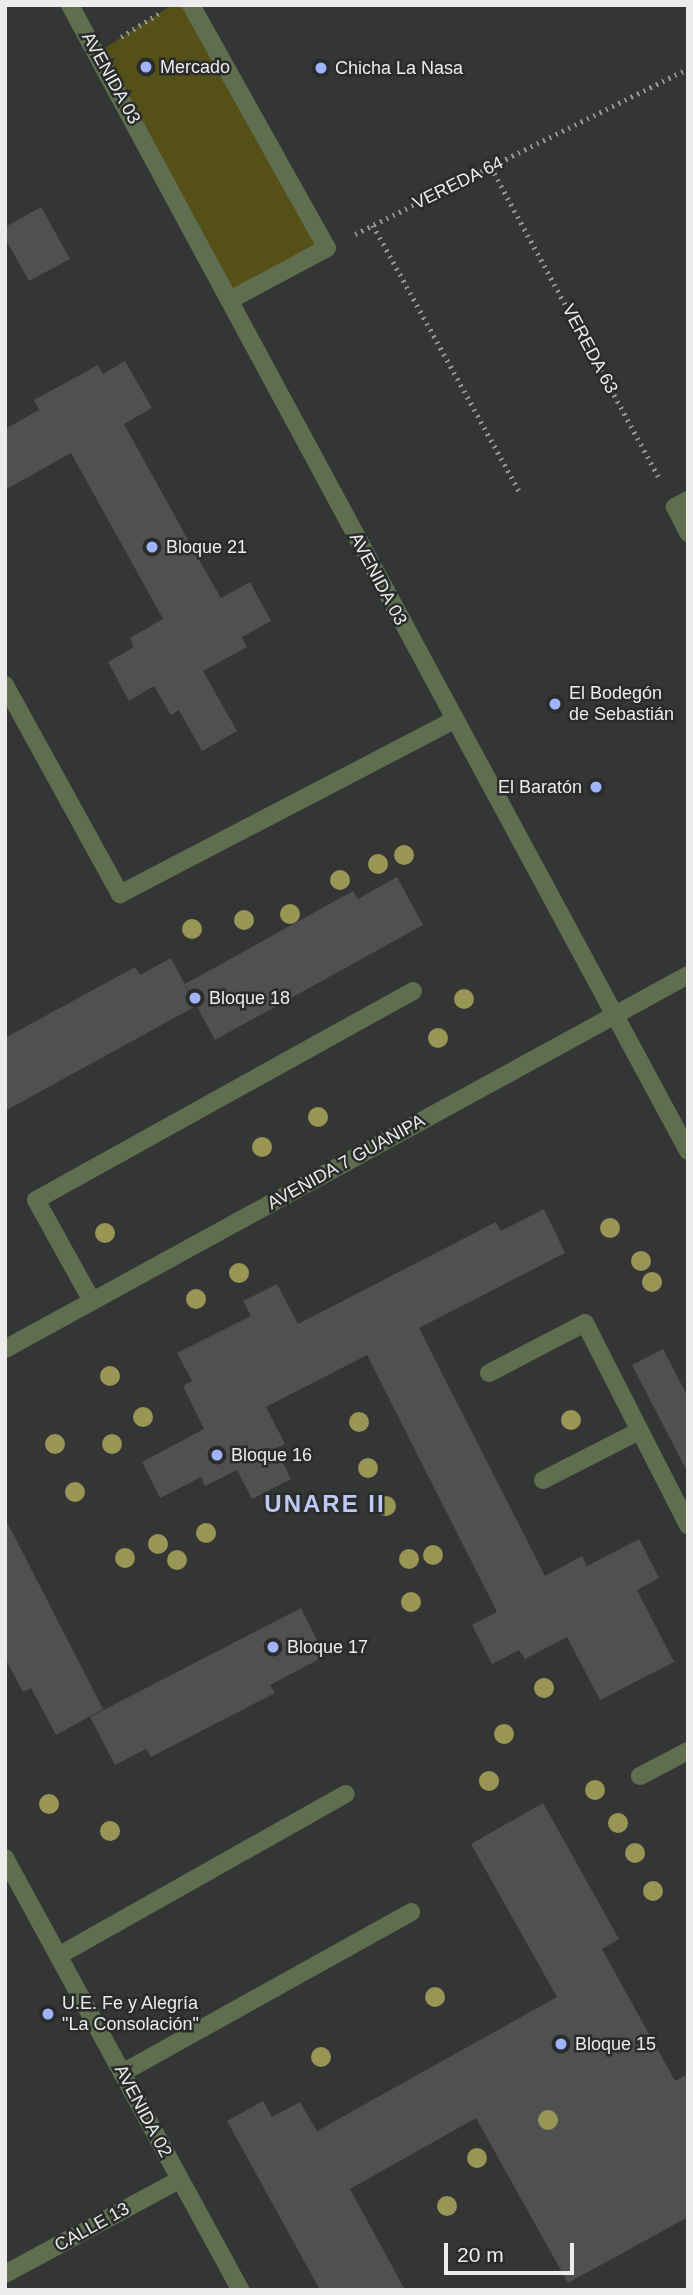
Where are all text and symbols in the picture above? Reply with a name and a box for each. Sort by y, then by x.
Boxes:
street label: AVENIDA 03 [77,28,145,128]
place label: Mercado [160,56,230,78]
place label: Chicha La Nasa [335,57,463,79]
marker: Mercado [138,59,154,75]
marker: Chicha La Nasa [313,60,329,76]
street label: VEREDA 64 [409,152,507,214]
street label: VEREDA 63 [557,300,623,398]
street label: AVENIDA 03 [344,529,412,629]
place label: Bloque 21 [166,536,247,558]
marker: Bloque 21 [144,539,160,555]
place label: El Bodegón de Sebastián [569,683,674,726]
marker: El Bodegón de Sebastián [547,696,563,712]
place label: El Baratón [498,776,582,798]
marker: El Baratón [588,779,604,795]
place label: Bloque 18 [209,987,290,1009]
marker: Bloque 18 [187,990,203,1006]
street label: AVENIDA 7 GUANIPA [263,1110,429,1214]
place label: Bloque 16 [231,1444,312,1466]
marker: Bloque 16 [209,1447,225,1463]
district label: UNARE II [265,1490,385,1518]
place label: Bloque 17 [287,1636,368,1658]
marker: Bloque 17 [265,1639,281,1655]
place label: U.E. Fe y Alegría "La Consolación" [62,1993,199,2036]
marker: U.E. Fe y Alegría "La Consolación" [40,2006,56,2022]
place label: Bloque 15 [575,2033,656,2055]
marker: Bloque 15 [553,2036,569,2052]
street label: AVENIDA 02 [109,2061,177,2161]
street label: CALLE 13 [51,2198,133,2256]
scale bar [448,2228,578,2272]
text: 20 m [457,2243,504,2266]

